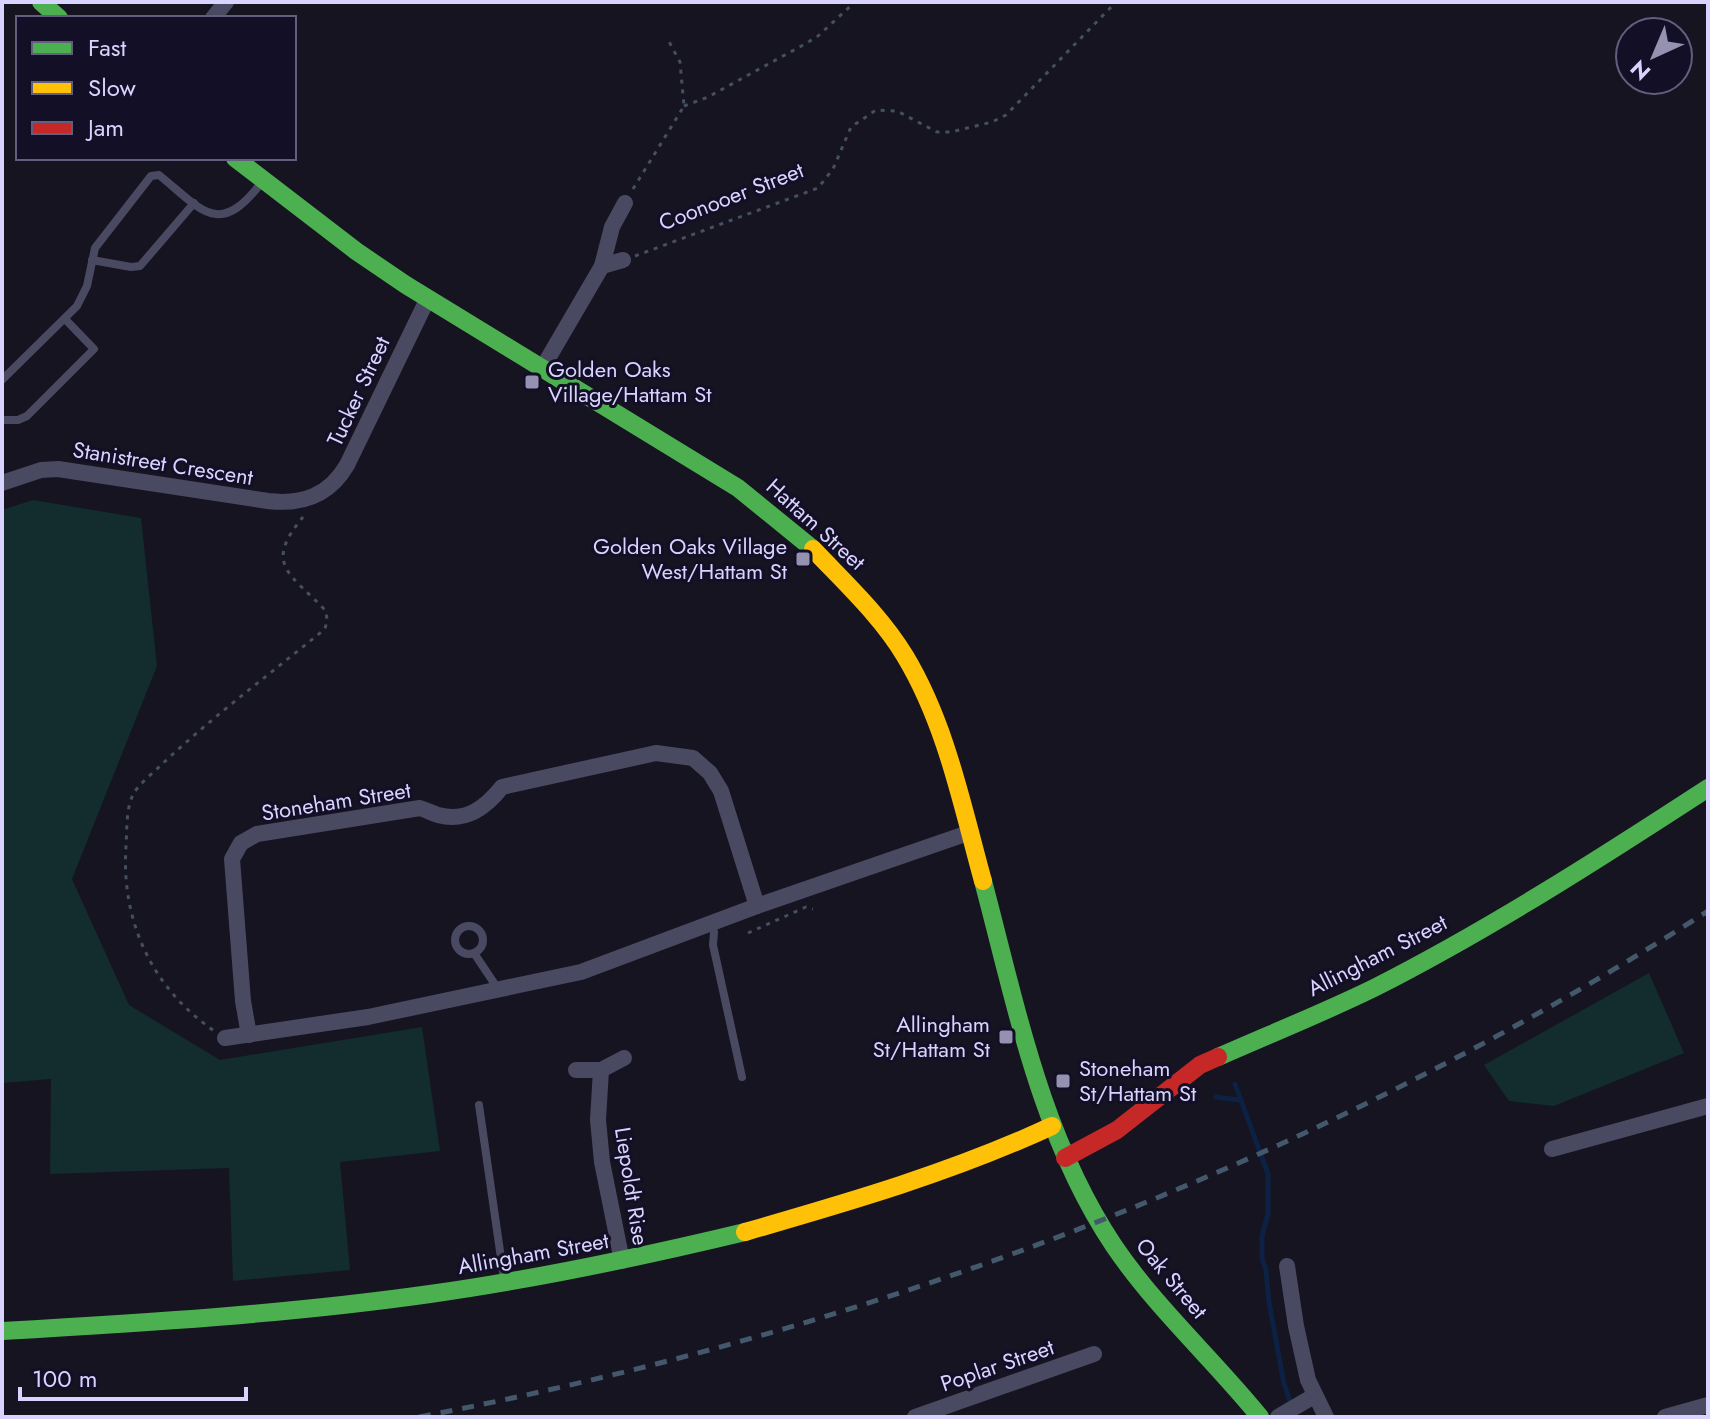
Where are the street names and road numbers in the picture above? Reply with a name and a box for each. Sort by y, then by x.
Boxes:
street label: Coonooer Street [654,153,809,238]
street label: Tucker Street [319,330,398,451]
street label: Stanistreet Crescent [70,433,256,493]
street label: Hattam Street [759,471,873,578]
street label: Stoneham Street [259,773,414,829]
street label: Allingham Street [1302,906,1453,1004]
street label: Liepoldt Rise [607,1125,657,1247]
street label: Allingham Street [455,1224,612,1282]
street label: Oak Street [1129,1231,1216,1326]
street label: Poplar Street [936,1330,1059,1399]

